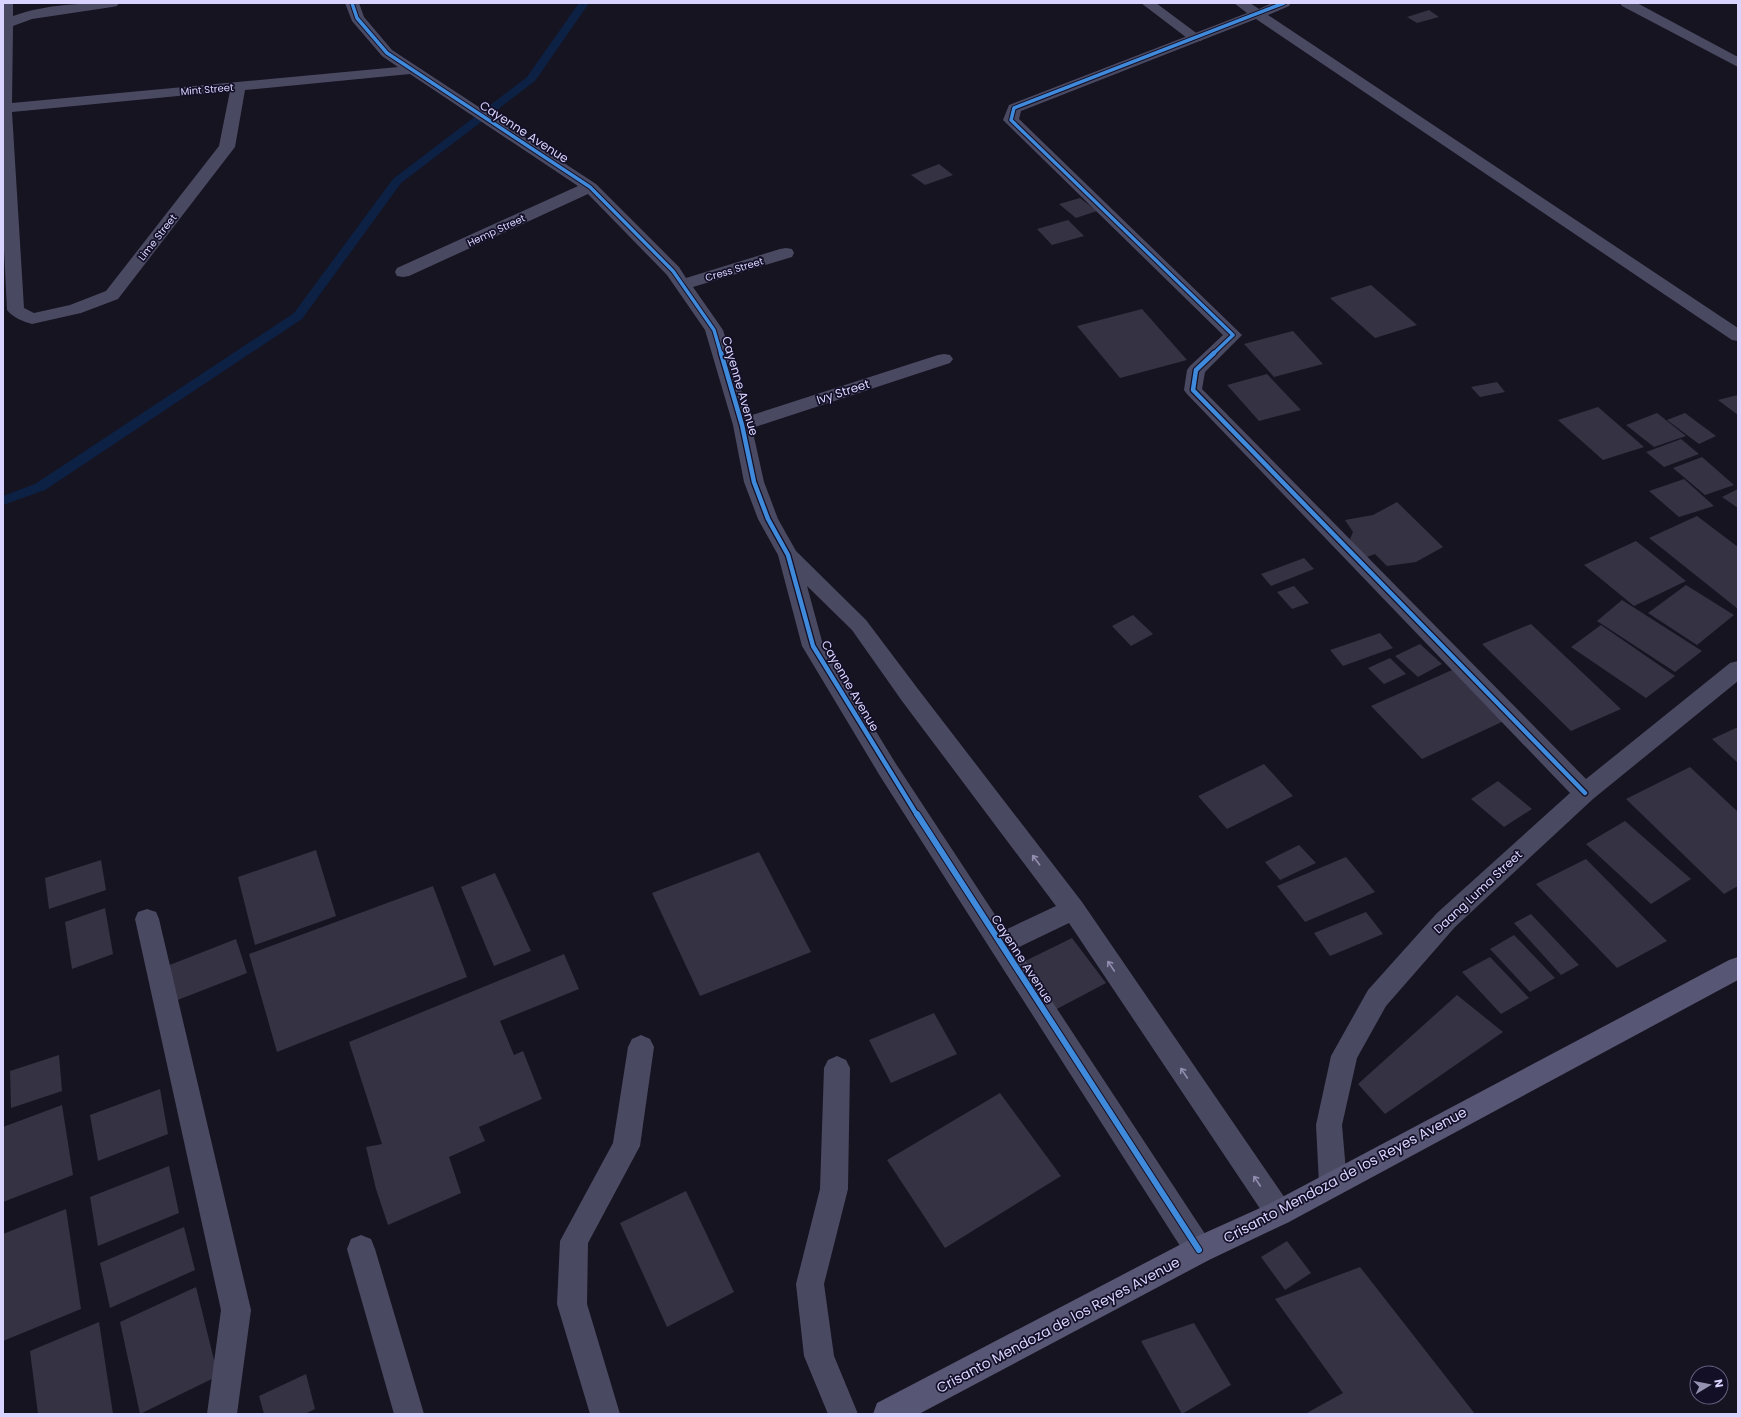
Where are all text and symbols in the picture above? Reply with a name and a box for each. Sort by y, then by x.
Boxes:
street label: Mint Street [180,80,234,99]
street label: Cayenne Avenue [477,97,572,167]
street label: Hemp Street [465,210,528,250]
street label: Lime Street [134,211,181,264]
street label: Cress Street [703,253,765,285]
street label: Cayenne Avenue [718,334,763,438]
street label: Ivy Street [814,375,872,408]
street label: Cayenne Avenue [817,637,883,734]
street label: Daang Luma Street [1430,846,1526,937]
one-way arrow [1031,855,1040,866]
street label: Cayenne Avenue [987,911,1057,1006]
one-way arrow [1107,960,1115,971]
one-way arrow [1180,1068,1188,1079]
street label: Crisanto Mendoza de los Reyes Avenue [1220,1102,1471,1248]
one-way arrow [1253,1176,1261,1187]
street label: Crisanto Mendoza de los Reyes Avenue [933,1252,1184,1398]
north arrow [1689,1365,1729,1405]
text: N [1710,1378,1727,1389]

